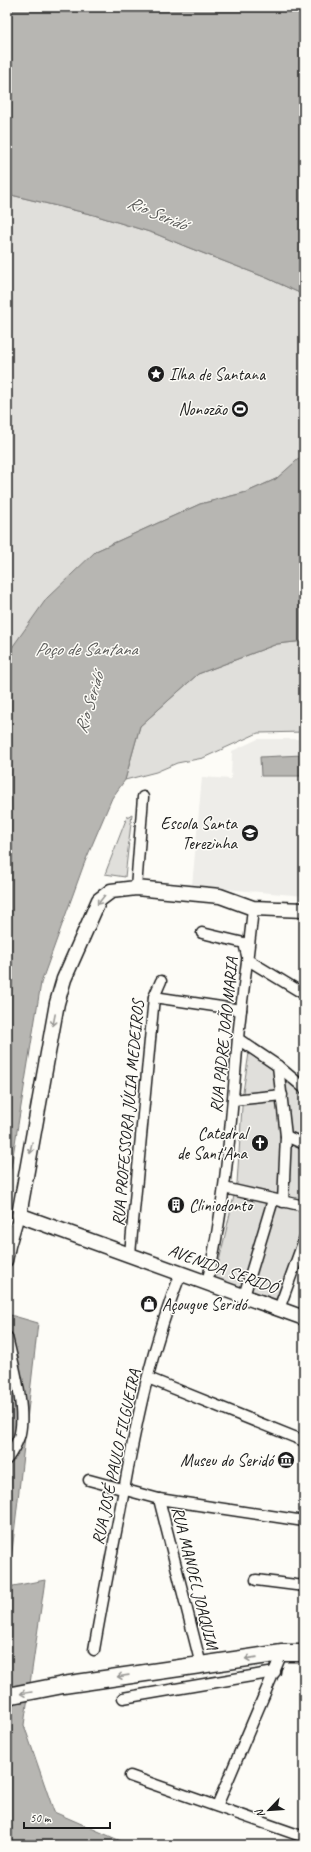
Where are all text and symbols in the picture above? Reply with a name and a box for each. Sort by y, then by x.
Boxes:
water label: Rio Seridó [124,191,195,237]
place icon: Ilha de Santana [146,364,166,384]
place label: Ilha de Santana [169,364,266,385]
place label: Nonozão [178,399,228,420]
sports icon: Nonozão [230,399,250,419]
water label: Poço de Santana [35,638,139,660]
water label: Rio Seridó [69,665,110,736]
place label: Escola Santa Terezinha [161,813,239,854]
school or university icon: Escola Santa Terezinha [240,823,260,843]
one-way arrow [97,895,106,905]
street label: RUA PADRE JOÃO MARIA [205,955,243,1114]
street label: RUA PROFESSORA JÚLIA MEDEIROS [107,996,149,1227]
one-way arrow [50,1013,58,1026]
place label: Catedral de Sant'Ana [177,1123,250,1164]
church icon: Catedral de Sant'Ana [250,1133,270,1153]
one-way arrow [27,1141,35,1154]
building icon: Cliniodonto [166,1195,186,1215]
place label: Cliniodonto [189,1195,254,1216]
street label: AVENIDA SERIDÓ [166,1239,283,1299]
shop icon: Açougue Seridó [139,1294,159,1314]
place label: Açougue Seridó [162,1294,250,1315]
street label: RUA JOSÉ PAULO FILGUEIRA [86,1367,145,1546]
place label: Museu do Seridó [180,1450,276,1471]
museum icon: Museu do Seridó [276,1450,296,1470]
street label: RUA MANOEL JOAQUIM [167,1504,223,1653]
one-way arrow [245,1654,258,1662]
one-way arrow [117,1672,130,1680]
one-way arrow [19,1689,32,1697]
north arrow [249,1790,289,1830]
scale bar [24,1804,110,1830]
text: N [251,1806,268,1820]
text: 50 m [30,1810,52,1826]

